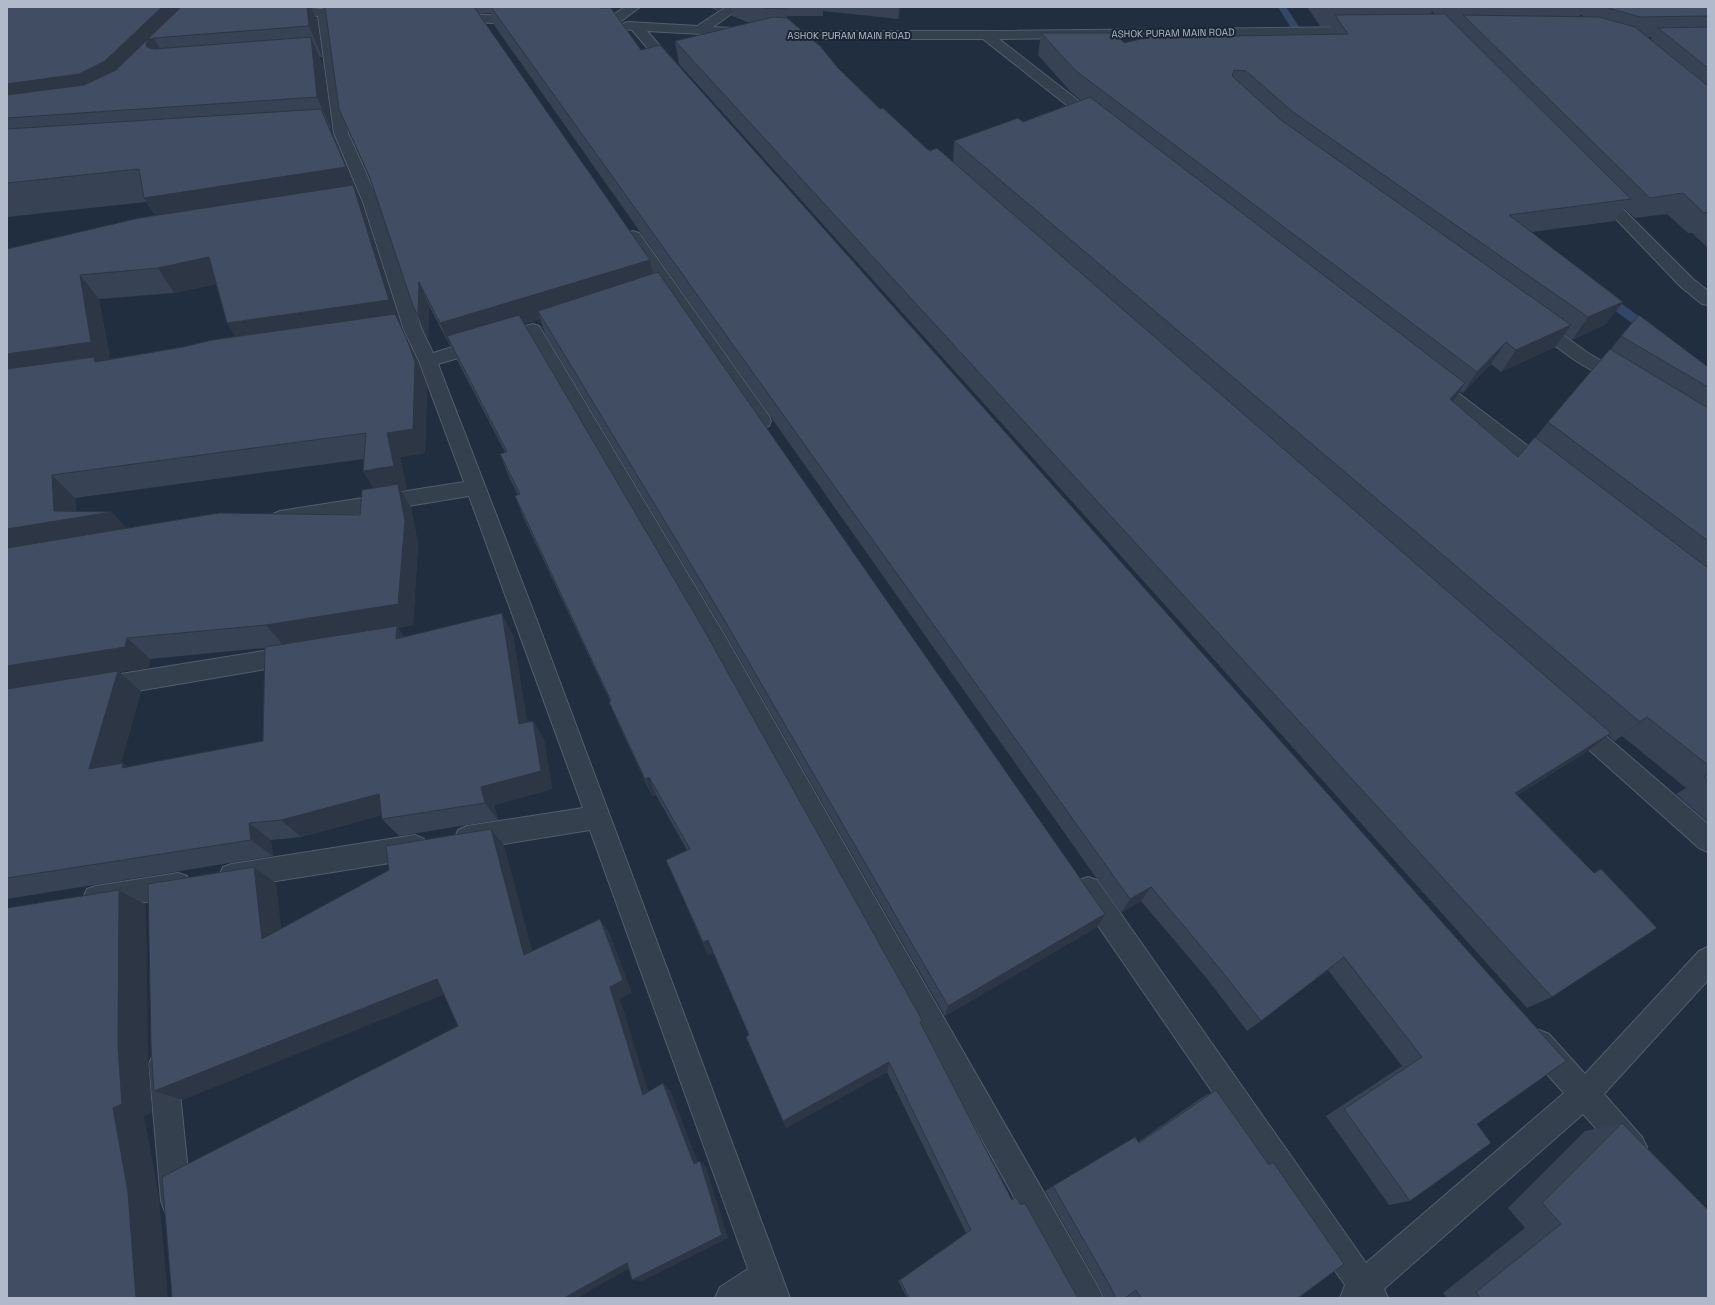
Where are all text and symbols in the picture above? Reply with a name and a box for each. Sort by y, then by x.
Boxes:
street label: ASHOK PURAM MAIN ROAD [1111,25,1235,41]
street label: ASHOK PURAM MAIN ROAD [787,29,911,42]

